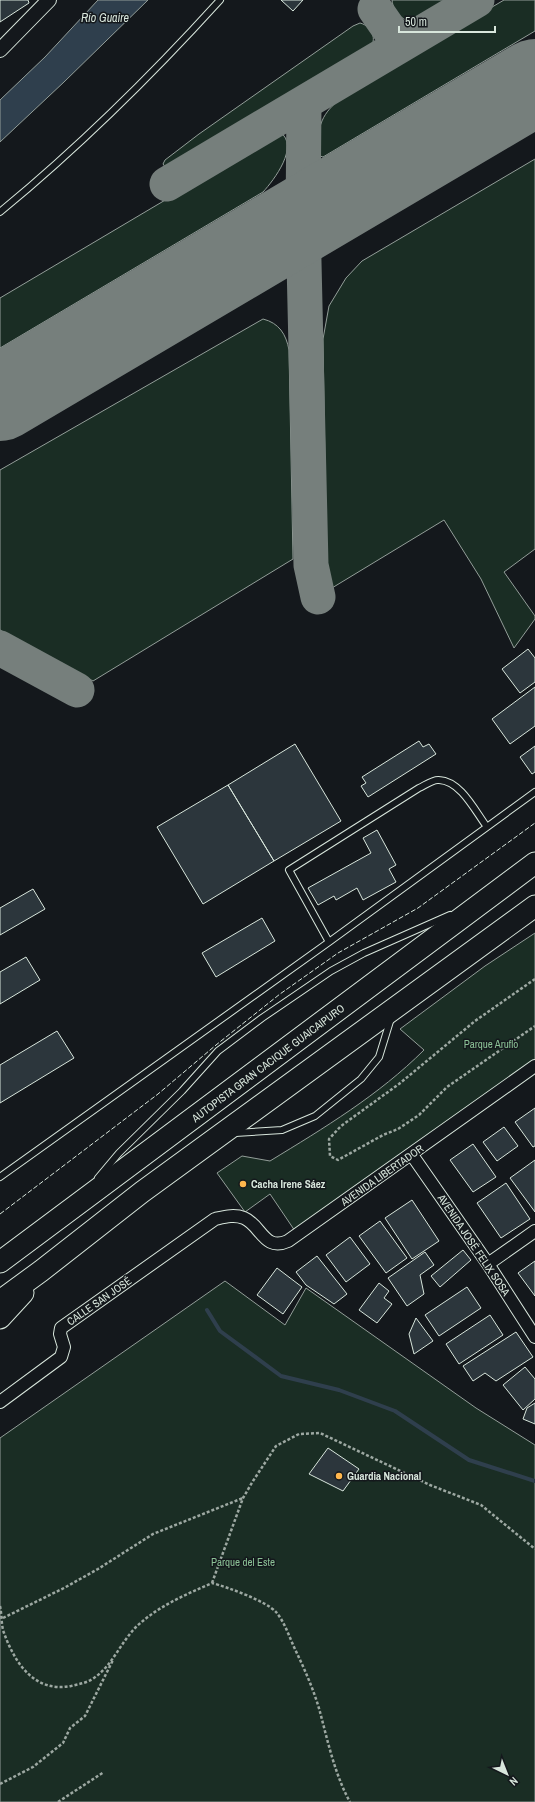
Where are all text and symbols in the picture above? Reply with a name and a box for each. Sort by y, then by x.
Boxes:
scale bar [399,8,495,34]
water label: Río Guaire [81,10,130,26]
text: 50 m [405,14,427,30]
street label: AUTOPISTA GRAN CACIQUE GUAICAIPURO [188,1001,347,1126]
park label: Parque Aruflo [464,1037,518,1051]
street label: AVENIDA LIBERTADOR [337,1141,426,1209]
place label: Cacha Irene Sáez [251,1177,326,1191]
marker: Cacha Irene Sáez [238,1179,248,1189]
street label: AVENIDA JOSÉ FELIX SOSA [434,1191,514,1299]
street label: CALLE SAN JOSÉ [64,1274,134,1328]
place label: Guardia Nacional [347,1469,421,1483]
marker: Guardia Nacional [334,1471,344,1481]
park label: Parque del Este [211,1555,275,1569]
north arrow [487,1754,527,1794]
text: N [507,1774,521,1789]

